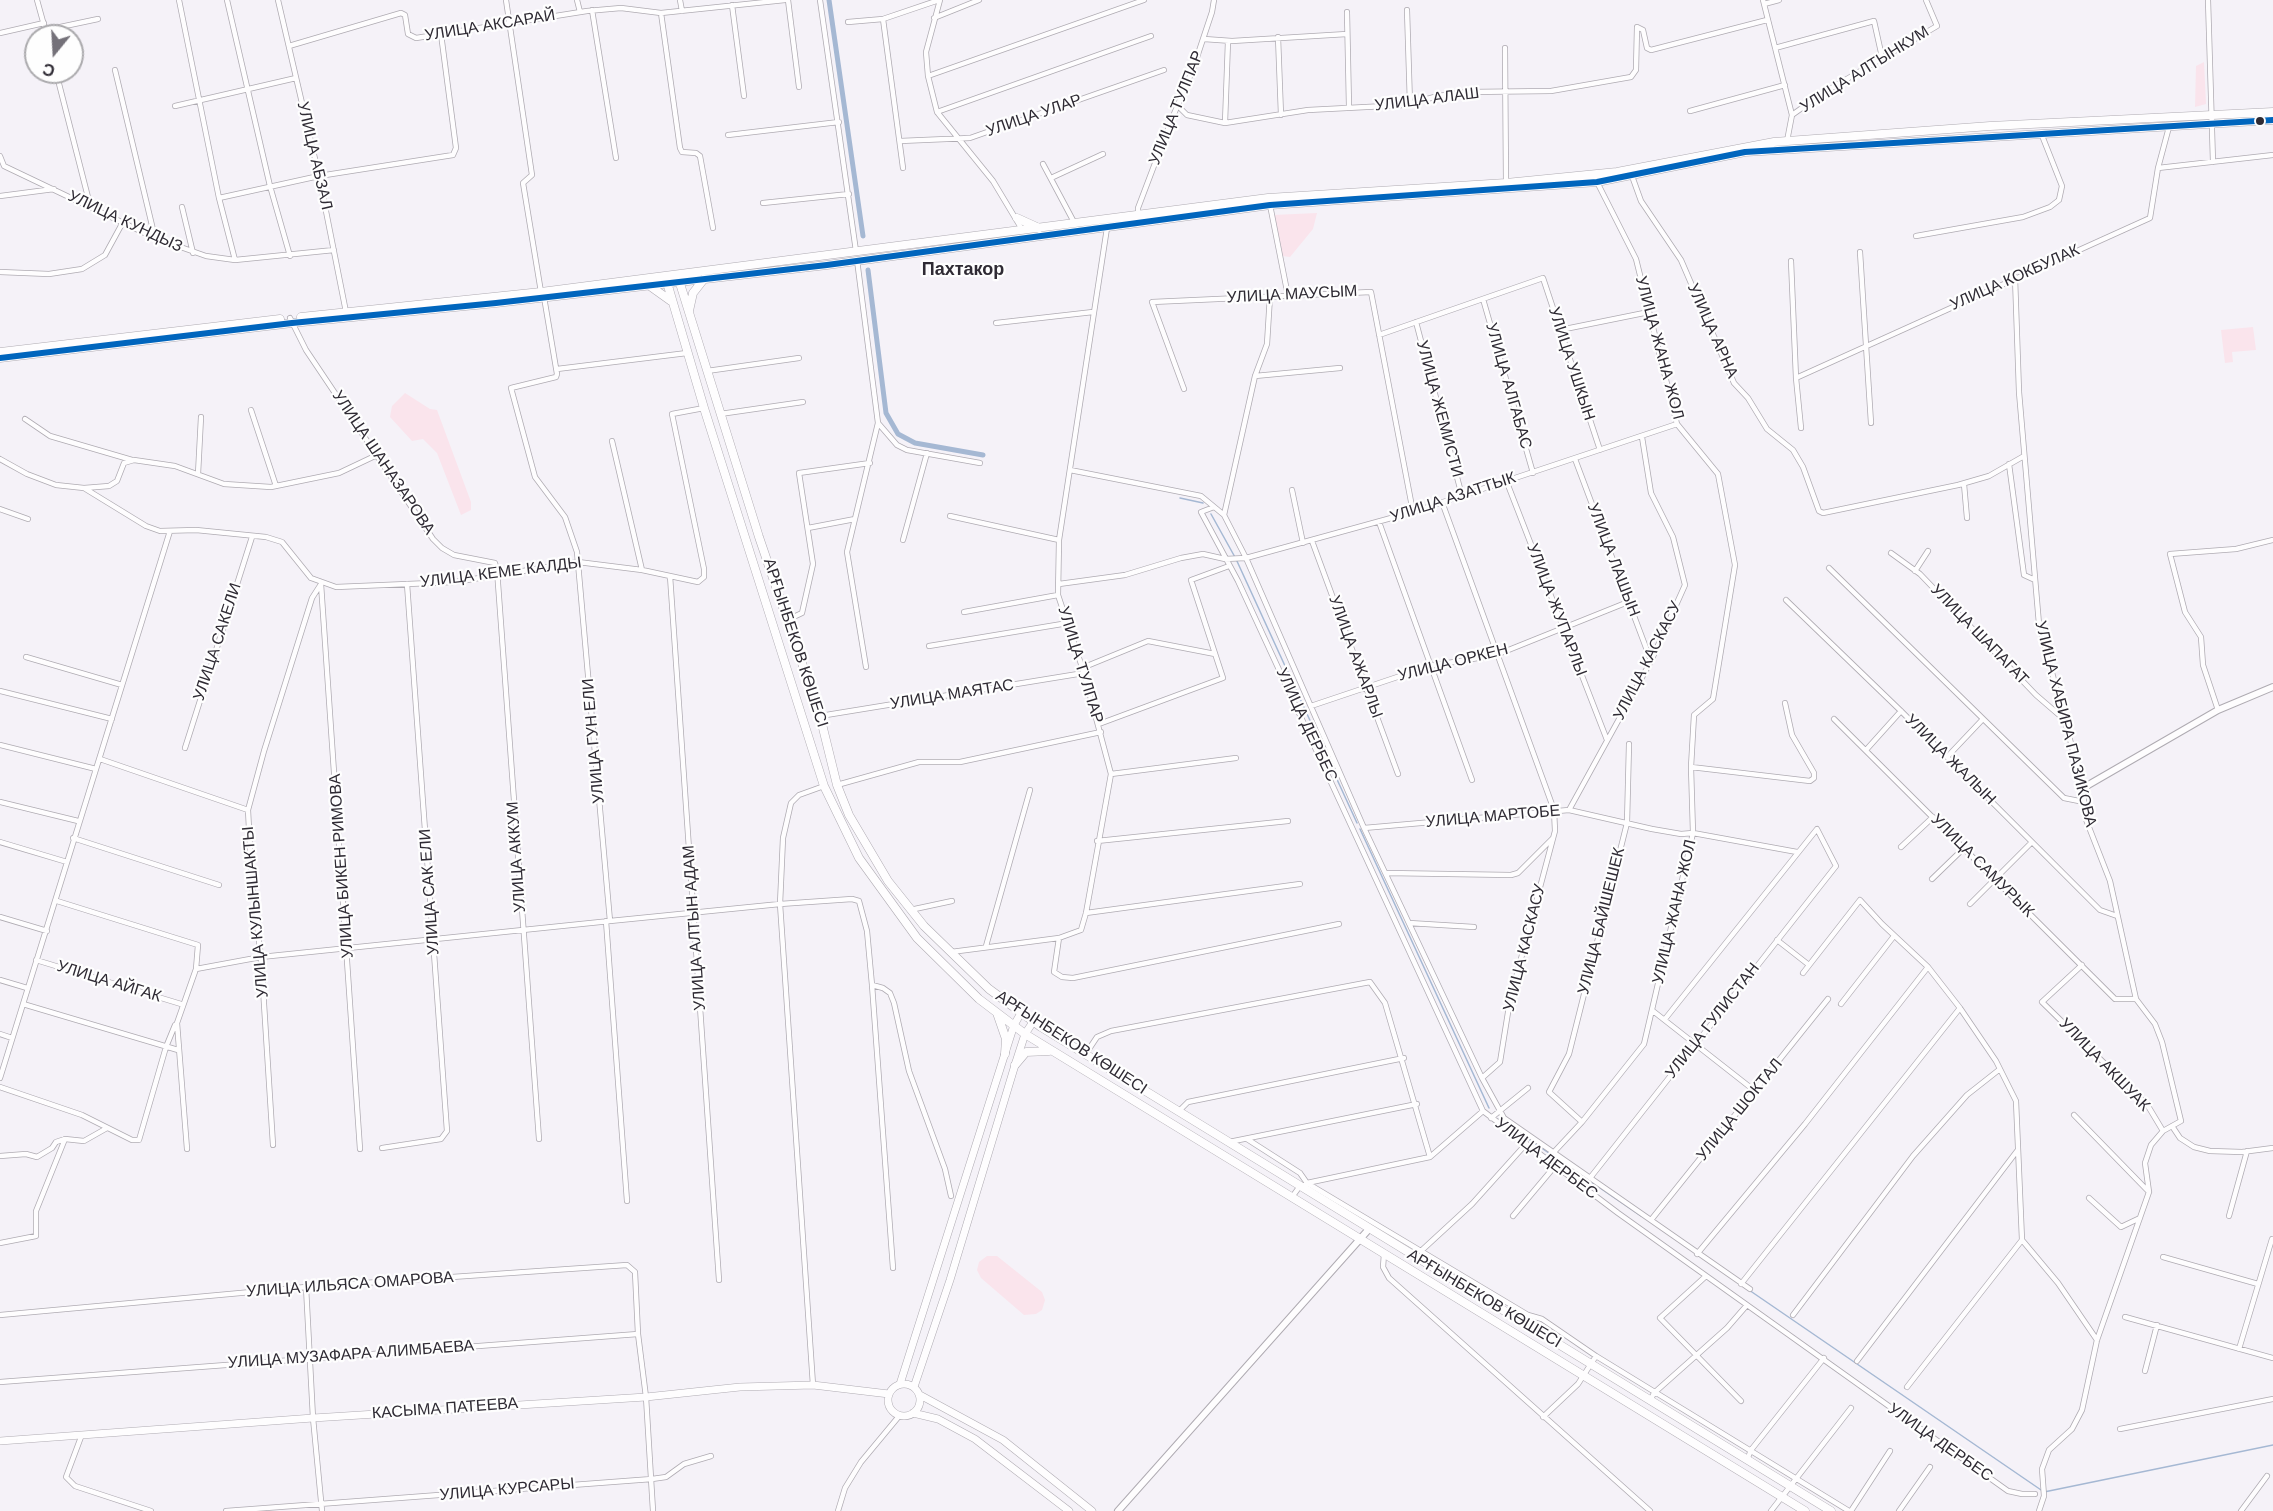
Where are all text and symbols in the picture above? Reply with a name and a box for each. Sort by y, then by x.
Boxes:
street label: УЛИЦА АКСАРАЙ [423,6,557,46]
street label: УЛИЦА АЛТЫНКУМ [1797,23,1933,117]
north arrow [24,24,84,84]
street label: УЛИЦА ТУЛПАР [1145,48,1209,168]
text: С [40,58,58,81]
street label: УЛИЦА АЛАШ [1374,84,1480,116]
street label: УЛИЦА УЛАР [984,91,1084,141]
street label: УЛИЦА АБЗАЛ [292,100,336,212]
unlabelled marker [2254,115,2266,127]
street label: УЛИЦА КУНДЫЗ [65,187,185,257]
street label: УЛИЦА КОКБУЛАК [1947,241,2083,315]
district label: Пахтакор [922,259,1004,281]
street label: УЛИЦА ЖАНА ЖОЛ [1631,274,1687,422]
street label: УЛИЦА АРНА [1682,281,1742,381]
street label: УЛИЦА МАУСЫМ [1226,282,1358,308]
street label: УЛИЦА УШКЫН [1544,305,1598,423]
street label: УЛИЦА АЛГАБАС [1481,321,1535,451]
street label: УЛИЦА ЖЕМИСТИ [1411,338,1467,480]
street label: УЛИЦА ШАНАЗАРОВА [328,387,438,539]
street label: УЛИЦА АЗАТТЫК [1388,469,1518,527]
street label: УЛИЦА ЛАШЫН [1583,501,1643,619]
street label: УЛИЦА ЖУПАРЛЫ [1522,541,1590,679]
street label: УЛИЦА КЕМЕ КАЛДЫ [419,554,583,592]
street label: АРҒЫНБЕКОВ КӨШЕСІ [759,556,831,730]
street label: УЛИЦА САКЕЛИ [190,581,246,703]
street label: УЛИЦА ШАПАГАТ [1926,581,2032,689]
street label: УЛИЦА АЖАРЛЫ [1324,593,1386,721]
street label: УЛИЦА КАСКАСУ [1610,599,1686,723]
street label: УЛИЦА ТУЛПАР [1053,604,1107,726]
street label: УЛИЦА ХАБИРА ПАЗИКОВА [2030,619,2100,829]
street label: УЛИЦА ОРКЕН [1396,640,1510,686]
street label: УЛИЦА ДЕРБЕС [1271,665,1341,785]
street label: УЛИЦА МАЯТАС [889,676,1015,714]
street label: УЛИЦА ГУН ЕЛИ [579,678,609,804]
street label: УЛИЦА ЖАЛЫН [1901,711,1999,809]
street label: УЛИЦА БИКЕН РИМОВА [326,773,358,959]
street label: УЛИЦА АККУМ [504,801,530,913]
street label: УЛИЦА МАРТОБЕ [1425,802,1561,832]
street label: УЛИЦА САМУРЫК [1926,810,2038,922]
street label: УЛИЦА КУЛЫНШАКТЫ [239,825,273,999]
street label: УЛИЦА САК ЕЛИ [416,828,444,956]
street label: УЛИЦА ЖАНА ЖОЛ [1649,838,1701,986]
street label: УЛИЦА АЛТЫН АДАМ [680,845,710,1011]
street label: УЛИЦА БАЙШЕШЕК [1574,846,1630,996]
street label: УЛИЦА КАСКАСУ [1500,882,1550,1014]
street label: УЛИЦА АЙГАК [54,957,164,1007]
street label: УЛИЦА ГУЛИСТАН [1662,959,1764,1083]
street label: АРҒЫНБЕКОВ КӨШЕСІ [992,987,1150,1099]
street label: УЛИЦА АКШУАК [2055,1014,2153,1116]
street label: УЛИЦА ШОКТАЛ [1693,1055,1787,1165]
street label: УЛИЦА ДЕРБЕС [1491,1114,1601,1204]
street label: АРҒЫНБЕКОВ КӨШЕСІ [1403,1245,1565,1353]
street label: УЛИЦА ИЛЬЯСА ОМАРОВА [246,1268,454,1302]
street label: УЛИЦА МУЗАФАРА АЛИМБАЕВА [227,1337,475,1373]
street label: КАСЫМА ПАТЕЕВА [371,1394,519,1424]
street label: УЛИЦА ДЕРБЕС [1884,1400,1996,1486]
street label: УЛИЦА КУРСАРЫ [439,1475,575,1505]

